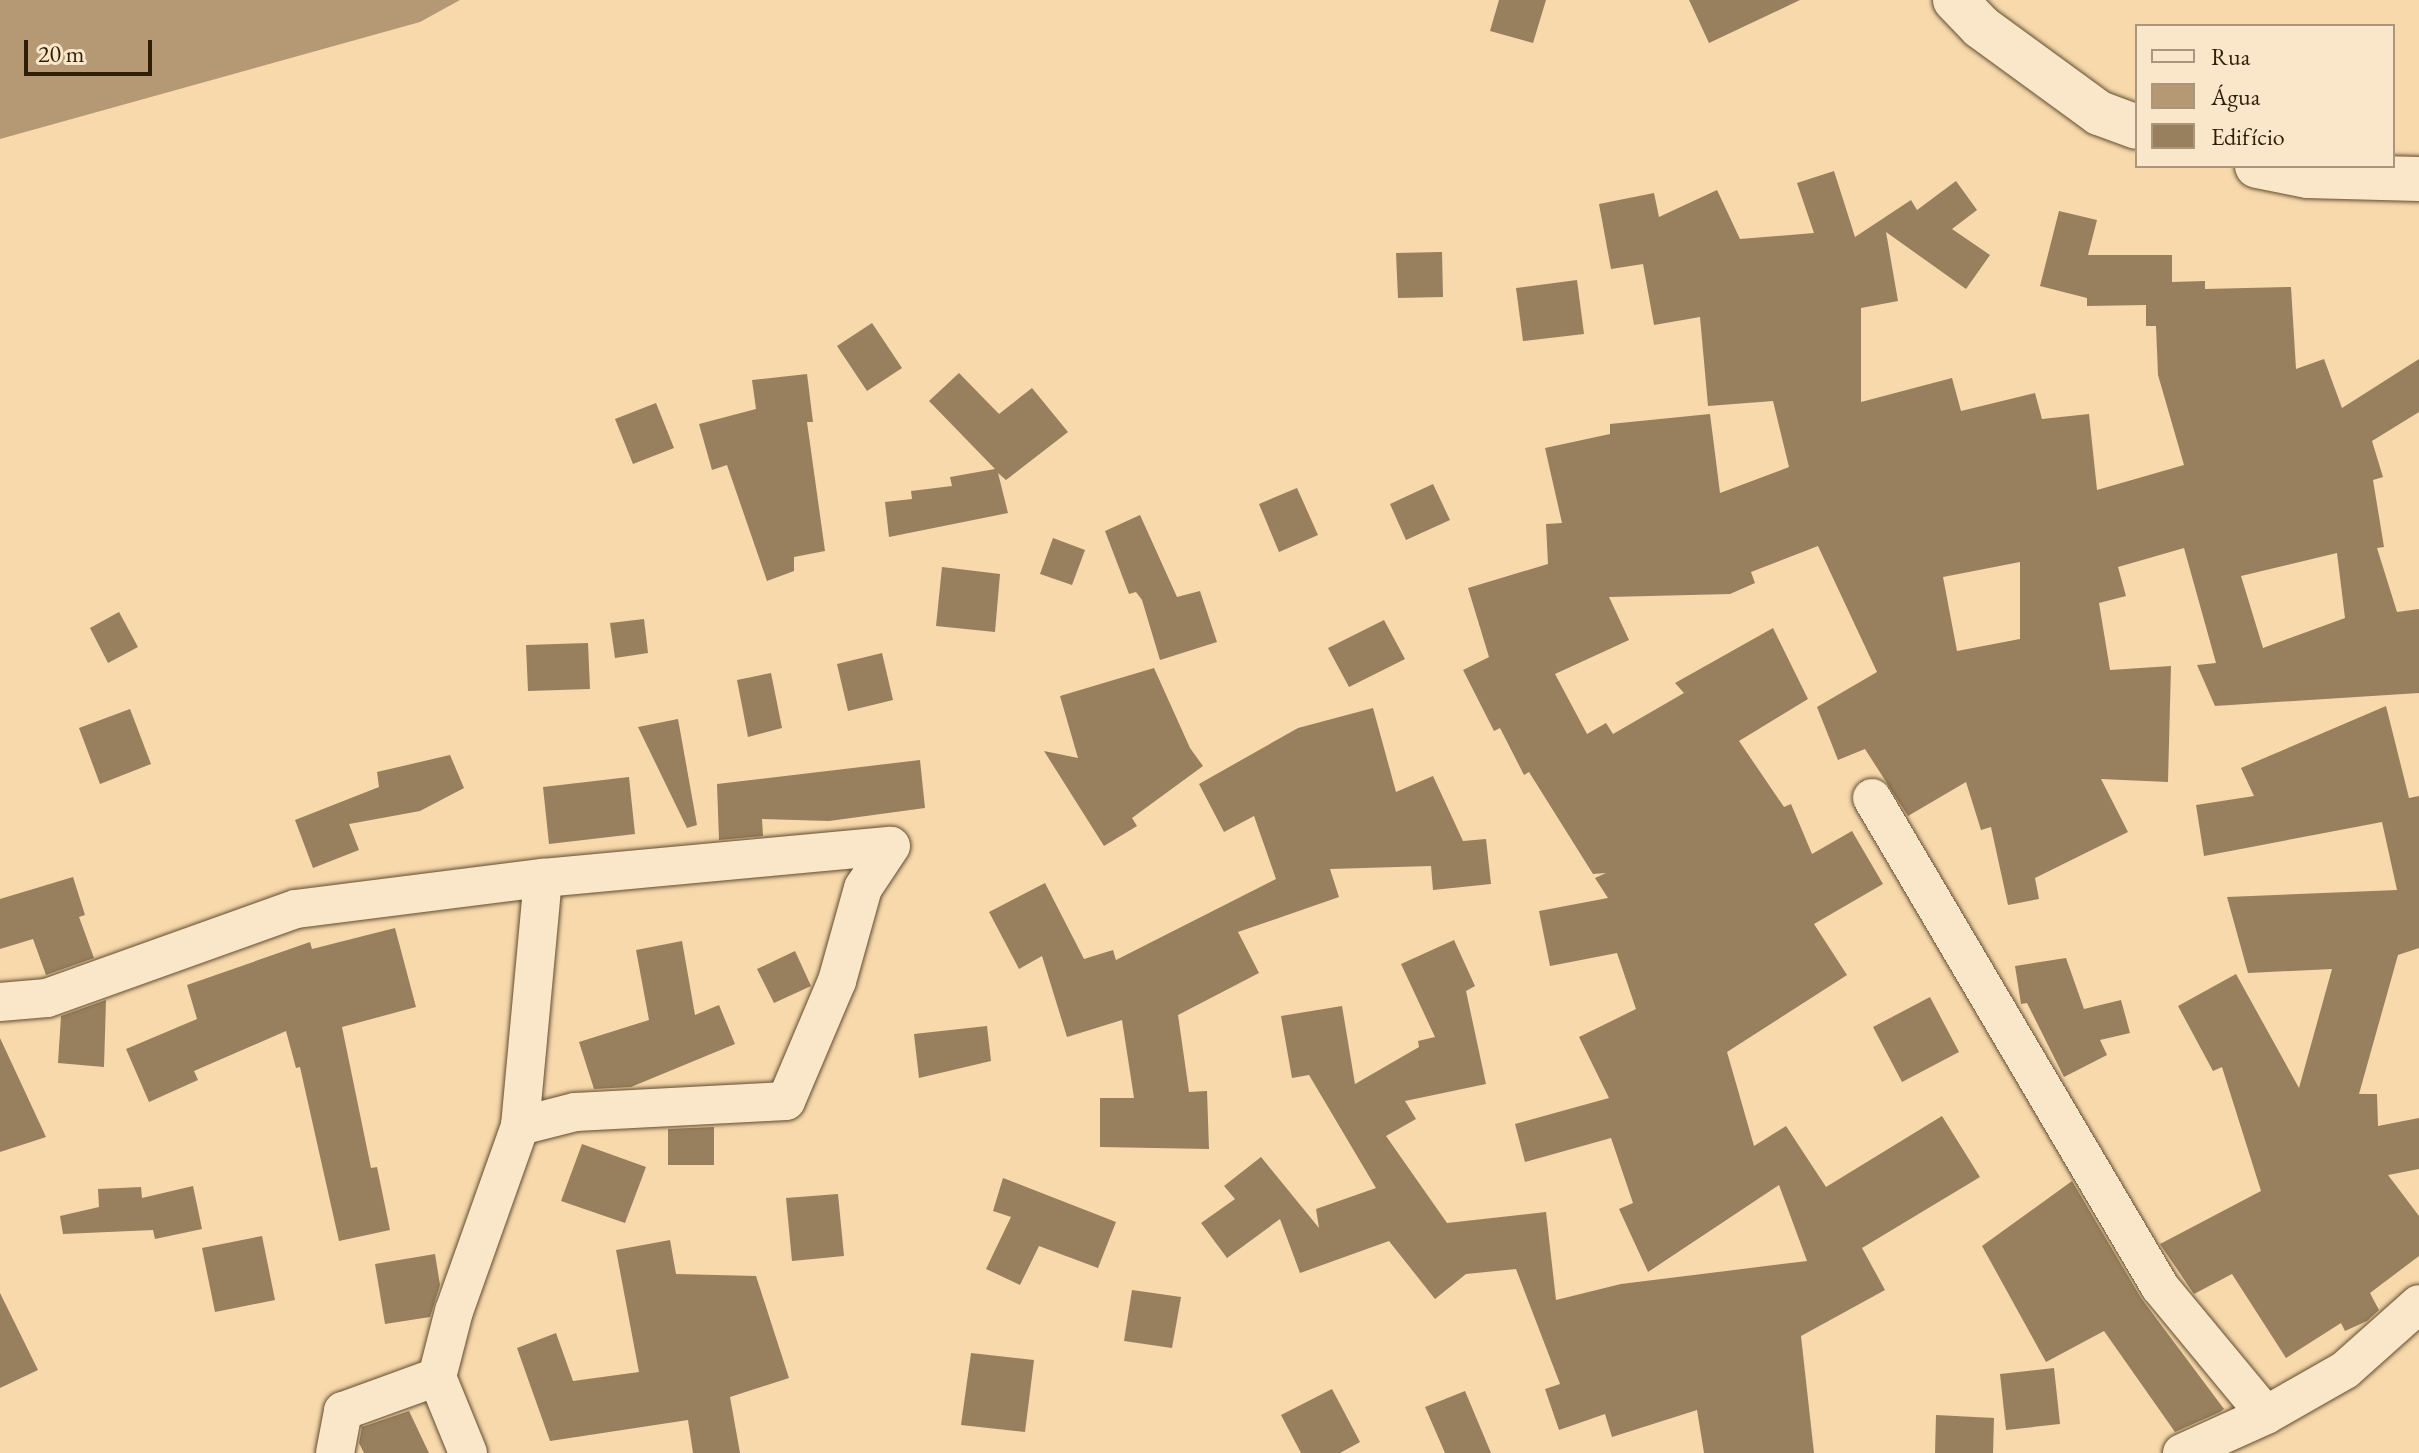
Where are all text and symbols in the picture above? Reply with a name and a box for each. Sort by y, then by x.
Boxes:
scale bar [28,24,156,74]
legend [2135,24,2395,168]
text: 20 m [38,38,85,69]
text: Rua [2211,41,2250,72]
text: Água [2211,81,2260,112]
text: Edifício [2211,121,2285,152]

